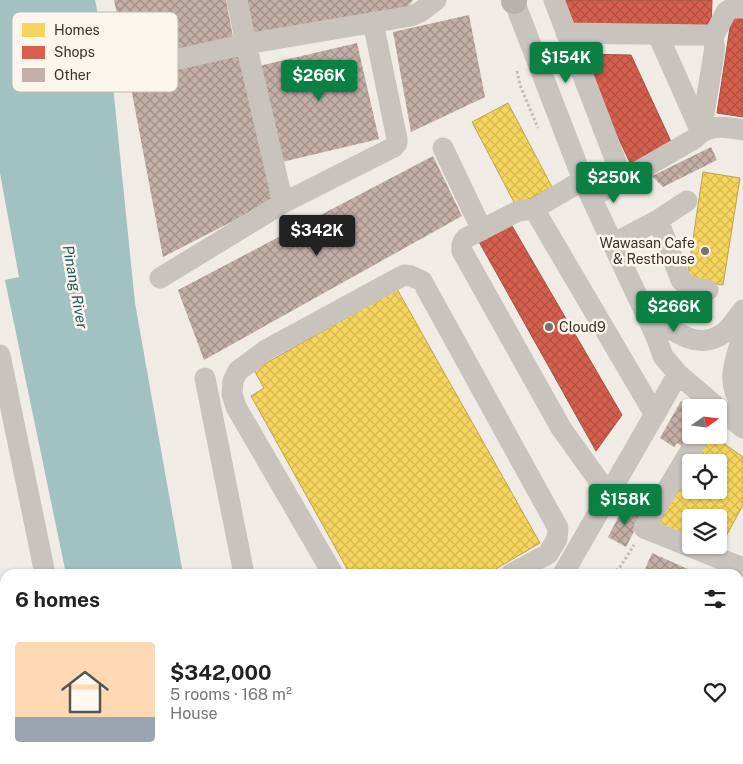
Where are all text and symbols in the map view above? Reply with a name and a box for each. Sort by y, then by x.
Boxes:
legend [12,12,178,92]
text: Homes [54,22,100,38]
pin: $154K [531,42,601,84]
text: Shops [54,44,95,60]
text: $154K [541,48,591,67]
pin: $266K [284,59,354,102]
text: $266K [292,66,346,85]
text: Other [54,67,91,83]
pin: $250K [579,162,649,204]
text: $250K [587,168,641,187]
pin: $342K [282,214,352,257]
text: $342K [290,221,344,240]
place label: Wawasan Cafe & Resthouse [600,235,695,267]
water label: Pinang River [60,244,91,330]
marker: Wawasan Cafe & Resthouse [699,245,711,257]
pin: $266K [639,290,709,333]
text: $266K [647,297,701,316]
place label: Cloud9 [559,319,606,335]
marker: Cloud9 [543,321,555,333]
north arrow [682,399,728,444]
map controls [682,399,727,554]
button: locate [682,454,727,499]
pin: $158K [590,484,660,526]
text: $158K [600,490,650,509]
button: layers [682,509,727,554]
icon: filters [701,585,729,613]
text: 6 homes [15,587,100,612]
text: $342,000 [170,660,272,685]
icon: home [55,662,115,722]
icon: heart [701,678,729,706]
text: 5 rooms · 168 m² [170,685,292,704]
text: House [170,704,218,723]

